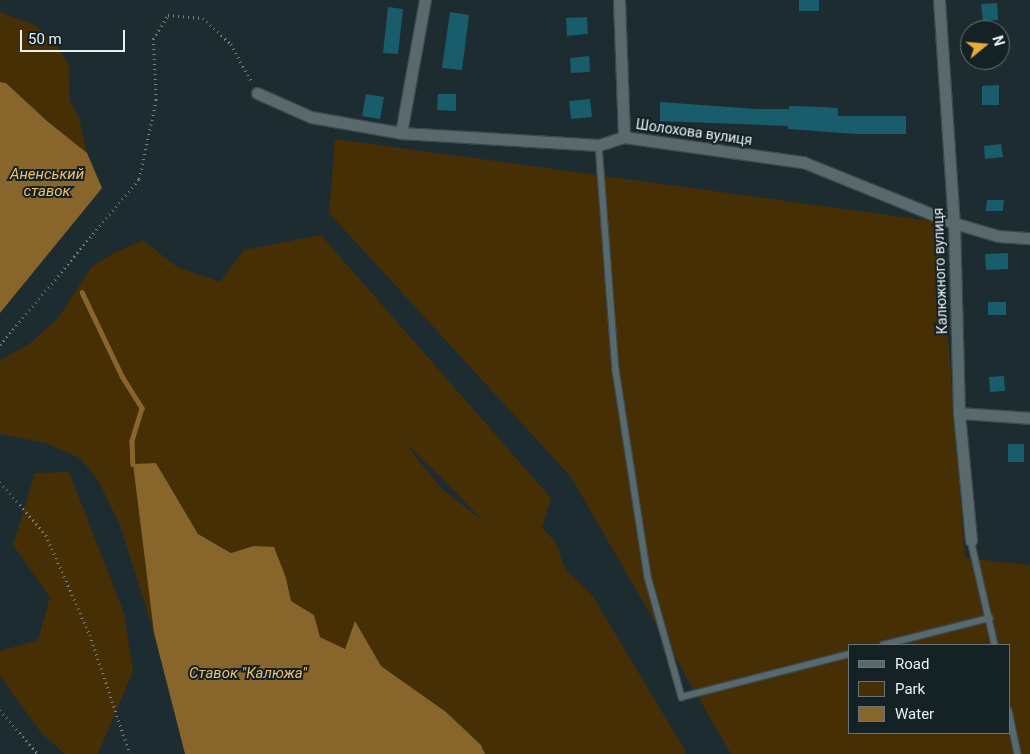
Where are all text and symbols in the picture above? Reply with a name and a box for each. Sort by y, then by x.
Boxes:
scale bar [22,20,128,52]
north arrow [960,20,1010,70]
text: 50 m [28,30,62,48]
text: N [989,34,1007,48]
street label: Шолохова вулиця [635,116,753,148]
water label: Аненський ставок [10,165,84,200]
street label: Калюжного вулиця [929,207,951,335]
legend [848,644,1010,734]
text: Road [895,655,929,673]
water label: Ставок "Калюжа" [189,665,307,683]
text: Park [895,680,925,698]
text: Water [895,705,934,723]

